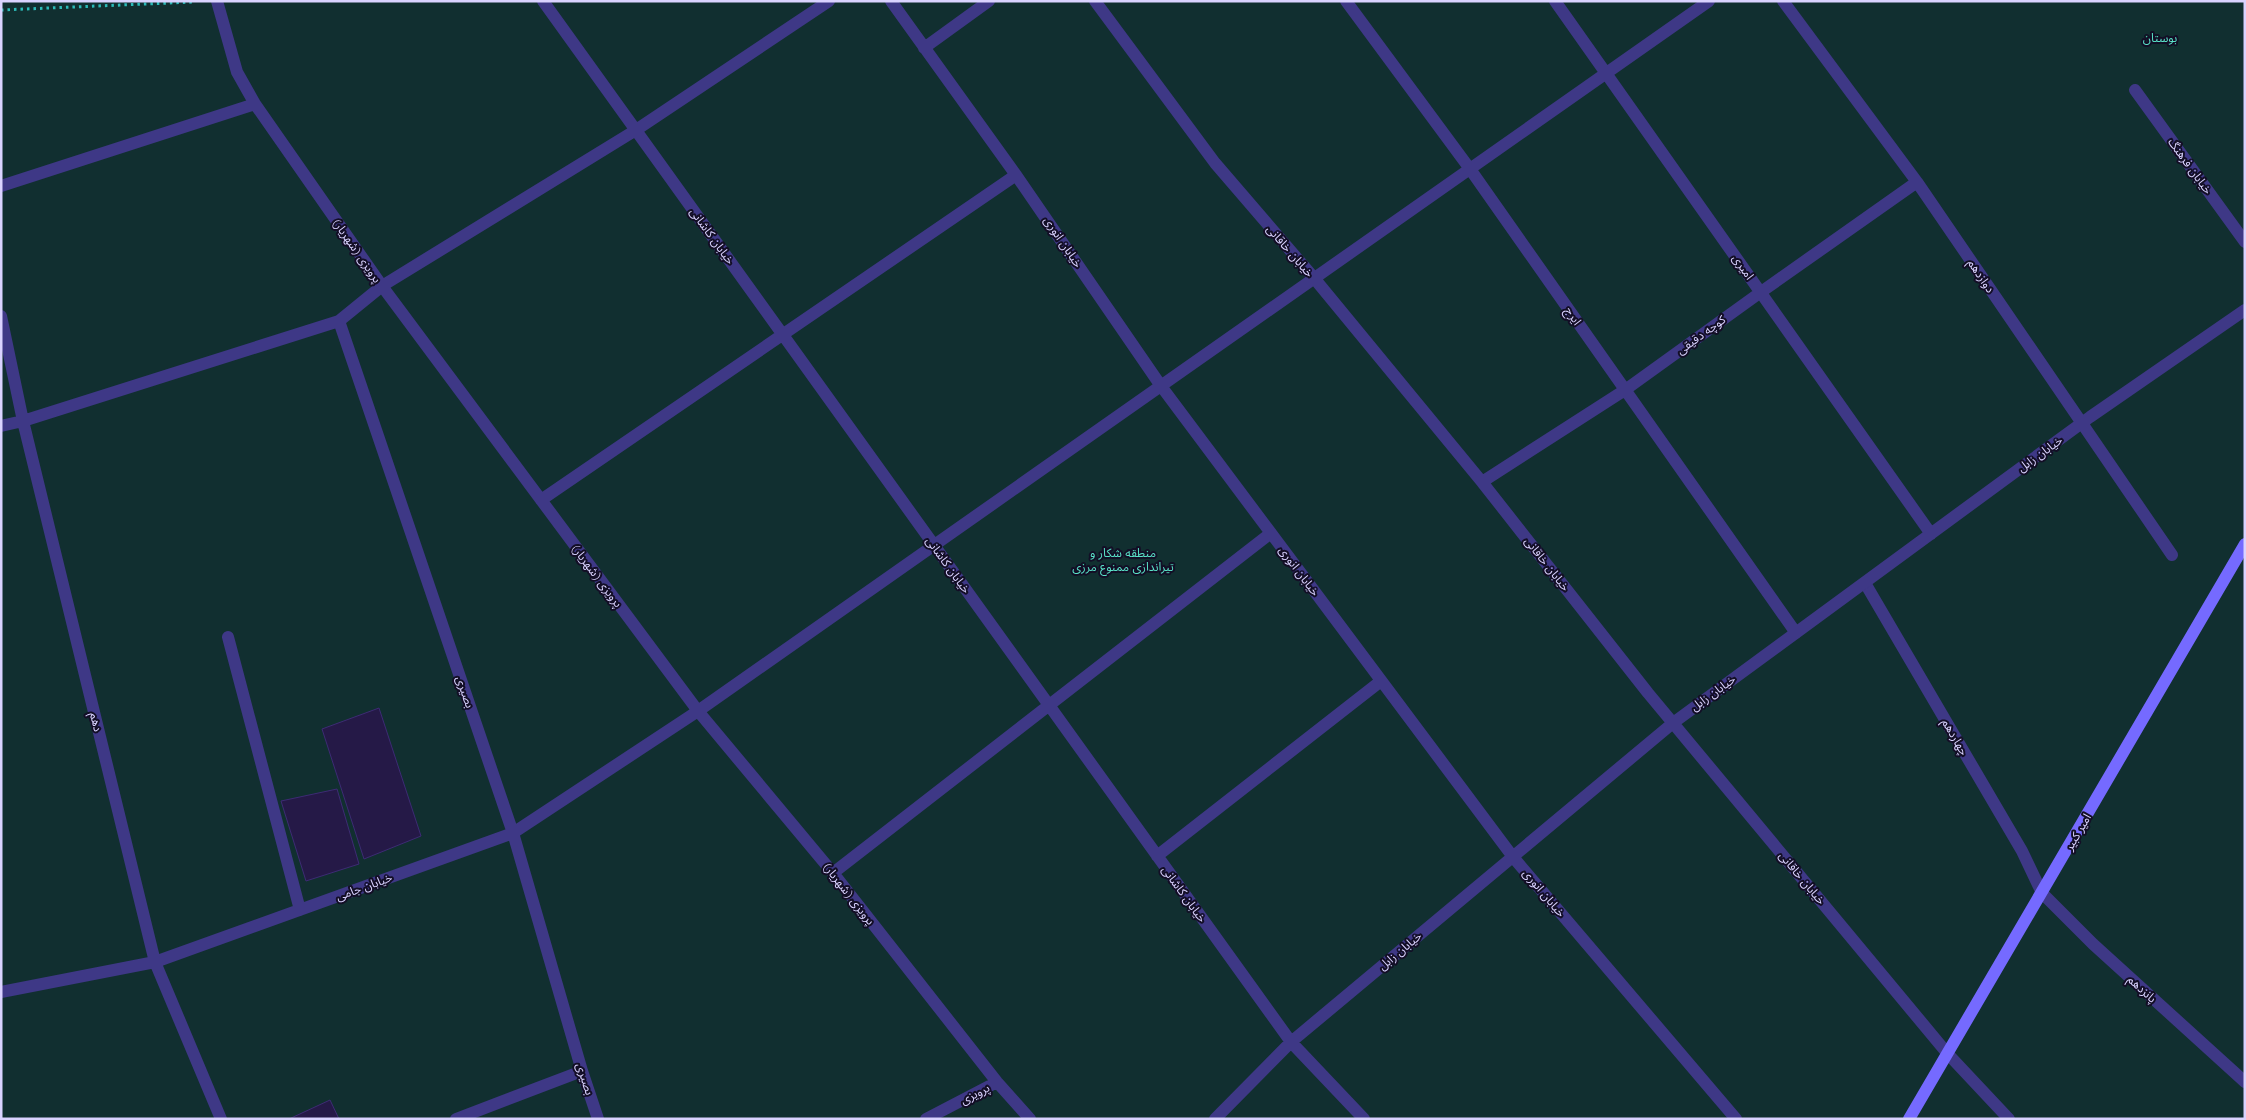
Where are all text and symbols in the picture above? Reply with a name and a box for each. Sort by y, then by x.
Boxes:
park label: بوستان [2143,30,2177,45]
street label: خیابان فرهنگ [2165,135,2216,197]
street label: خیابان کاشانی [687,204,738,267]
street label: خیابان انوری [1041,213,1086,270]
street label: پرویزی (شهریار) [329,216,385,286]
street label: خیابان خاقانی [1263,221,1317,280]
street label: امیری [1729,251,1758,282]
street label: دوازدهم [1963,256,1998,297]
street label: ایرج [1560,304,1585,329]
street label: کوچه دقیقی [1673,311,1730,358]
street label: خیابان زابل [2014,432,2065,475]
street label: خیابان کاشانی [923,533,974,596]
street label: خیابان خاقانی [1522,534,1573,594]
street label: پرویزی (شهریار) [568,541,626,611]
street label: خیابان انوری [1276,543,1323,599]
park label: منطقه شکار و تیراندازی ممنوع مرزی [1072,545,1174,576]
street label: خیابان زابل [1687,671,1738,714]
street label: بصیری [453,674,478,710]
street label: دهم [85,711,106,734]
street label: چهاردهم [1937,716,1972,759]
street label: امیر کبیر [2061,811,2094,854]
street label: خیابان خاقانی [1776,848,1829,907]
street label: پرویزی (شهریار) [820,860,878,928]
street label: خیابان کاشانی [1159,862,1210,925]
street label: خیابان انوری [1520,865,1569,920]
street label: خیابان جامی [334,869,394,904]
street label: خیابان زابل [1375,928,1425,973]
street label: پانزدهم [2123,972,2160,1007]
street label: بصیری [573,1061,598,1097]
street label: پرویزی [957,1080,993,1108]

